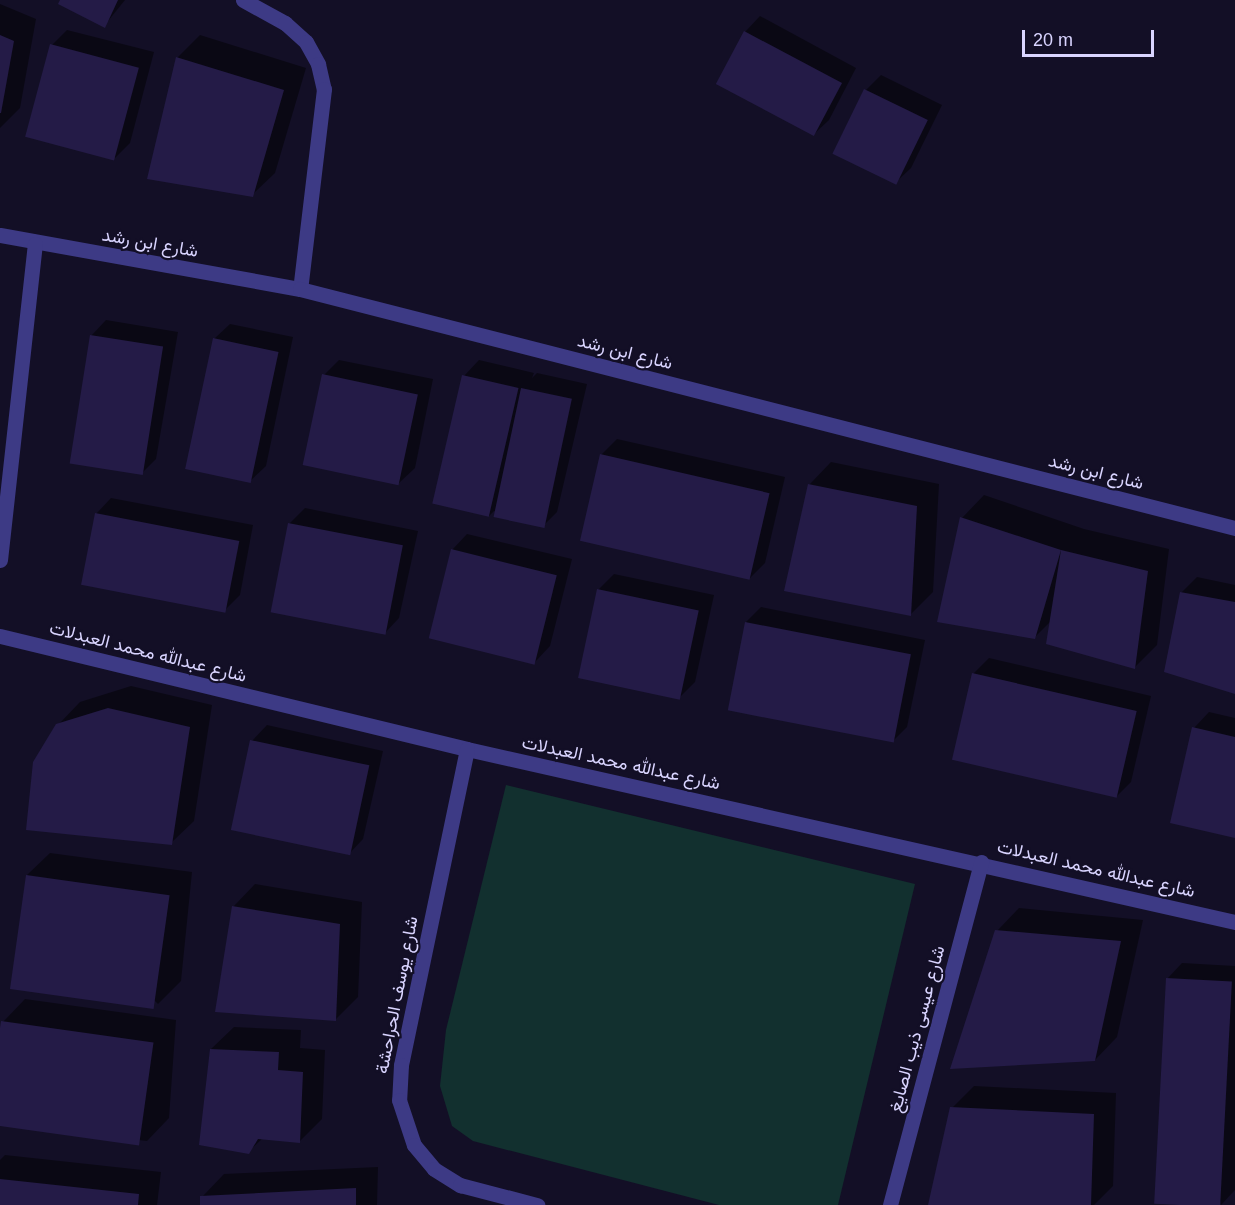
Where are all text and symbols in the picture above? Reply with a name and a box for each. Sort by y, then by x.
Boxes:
scale bar [1025,18,1157,56]
text: 20 m [1033,30,1073,50]
street label: شارع ابن رشد [100,224,200,262]
street label: شارع ابن رشد [575,330,675,374]
street label: شارع ابن رشد [1046,450,1146,494]
street label: شارع عبدالله محمد العبدلات [47,617,249,687]
street label: شارع عبدالله محمد العبدلات [520,731,722,795]
street label: شارع عبدالله محمد العبدلات [995,836,1197,902]
street label: شارع يوسف الحراحشة [371,914,423,1076]
street label: شارع عيسى ذيب الصايغ [884,943,950,1115]

